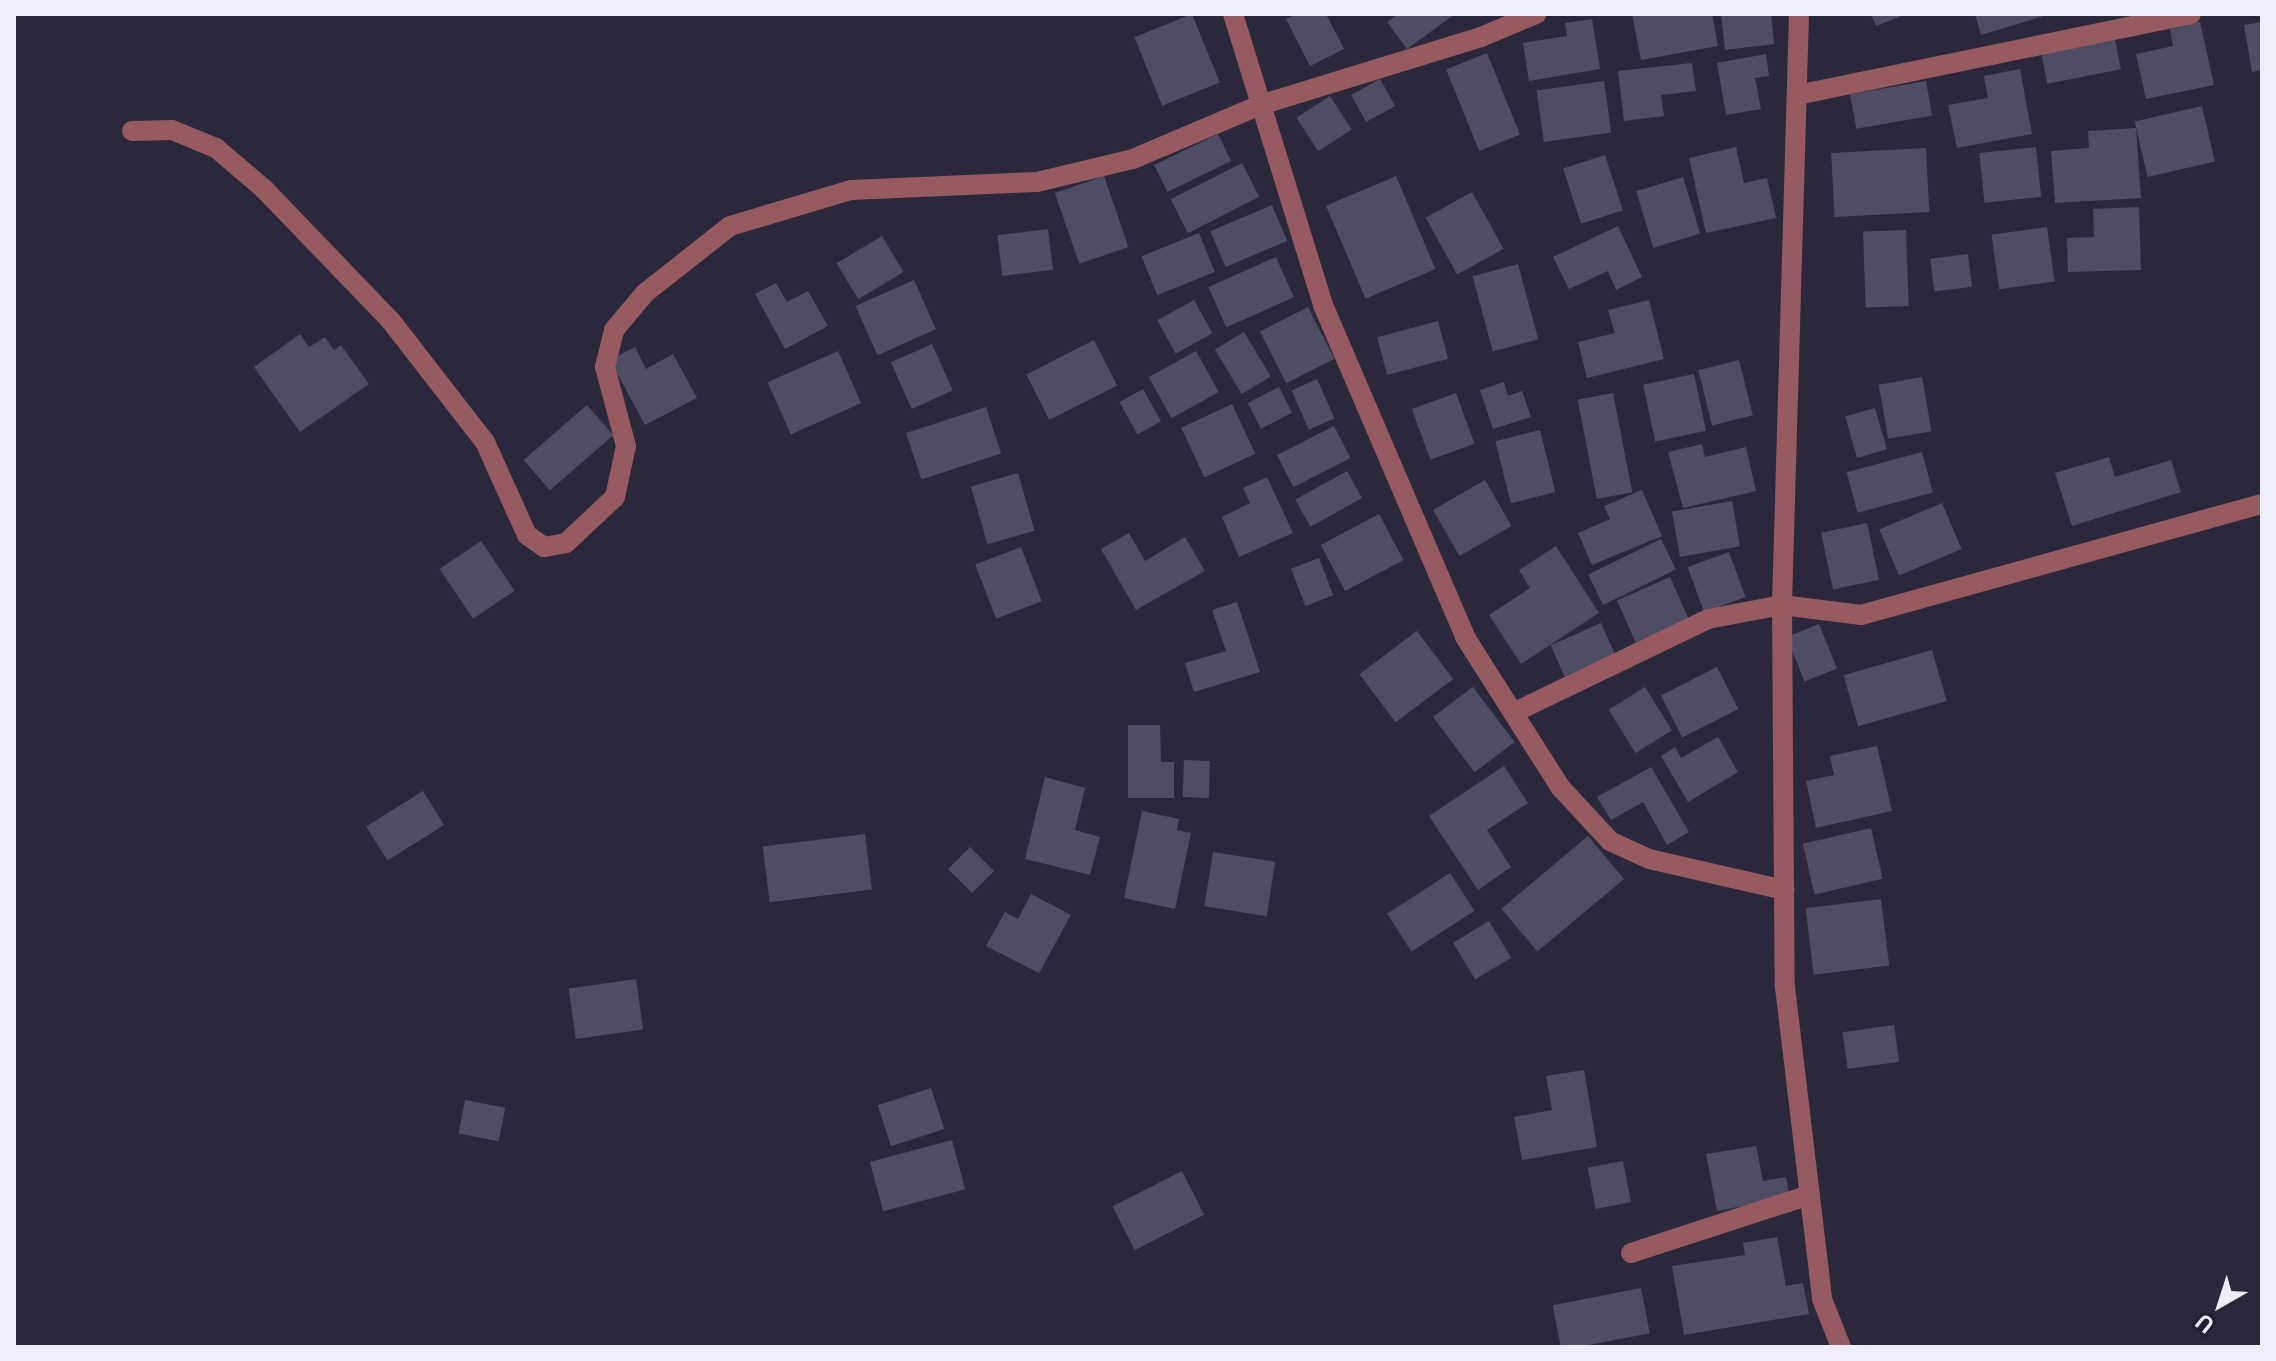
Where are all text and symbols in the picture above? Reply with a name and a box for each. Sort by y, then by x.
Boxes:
north arrow [2180,1265,2260,1345]
text: U [2191,1309,2219,1339]

